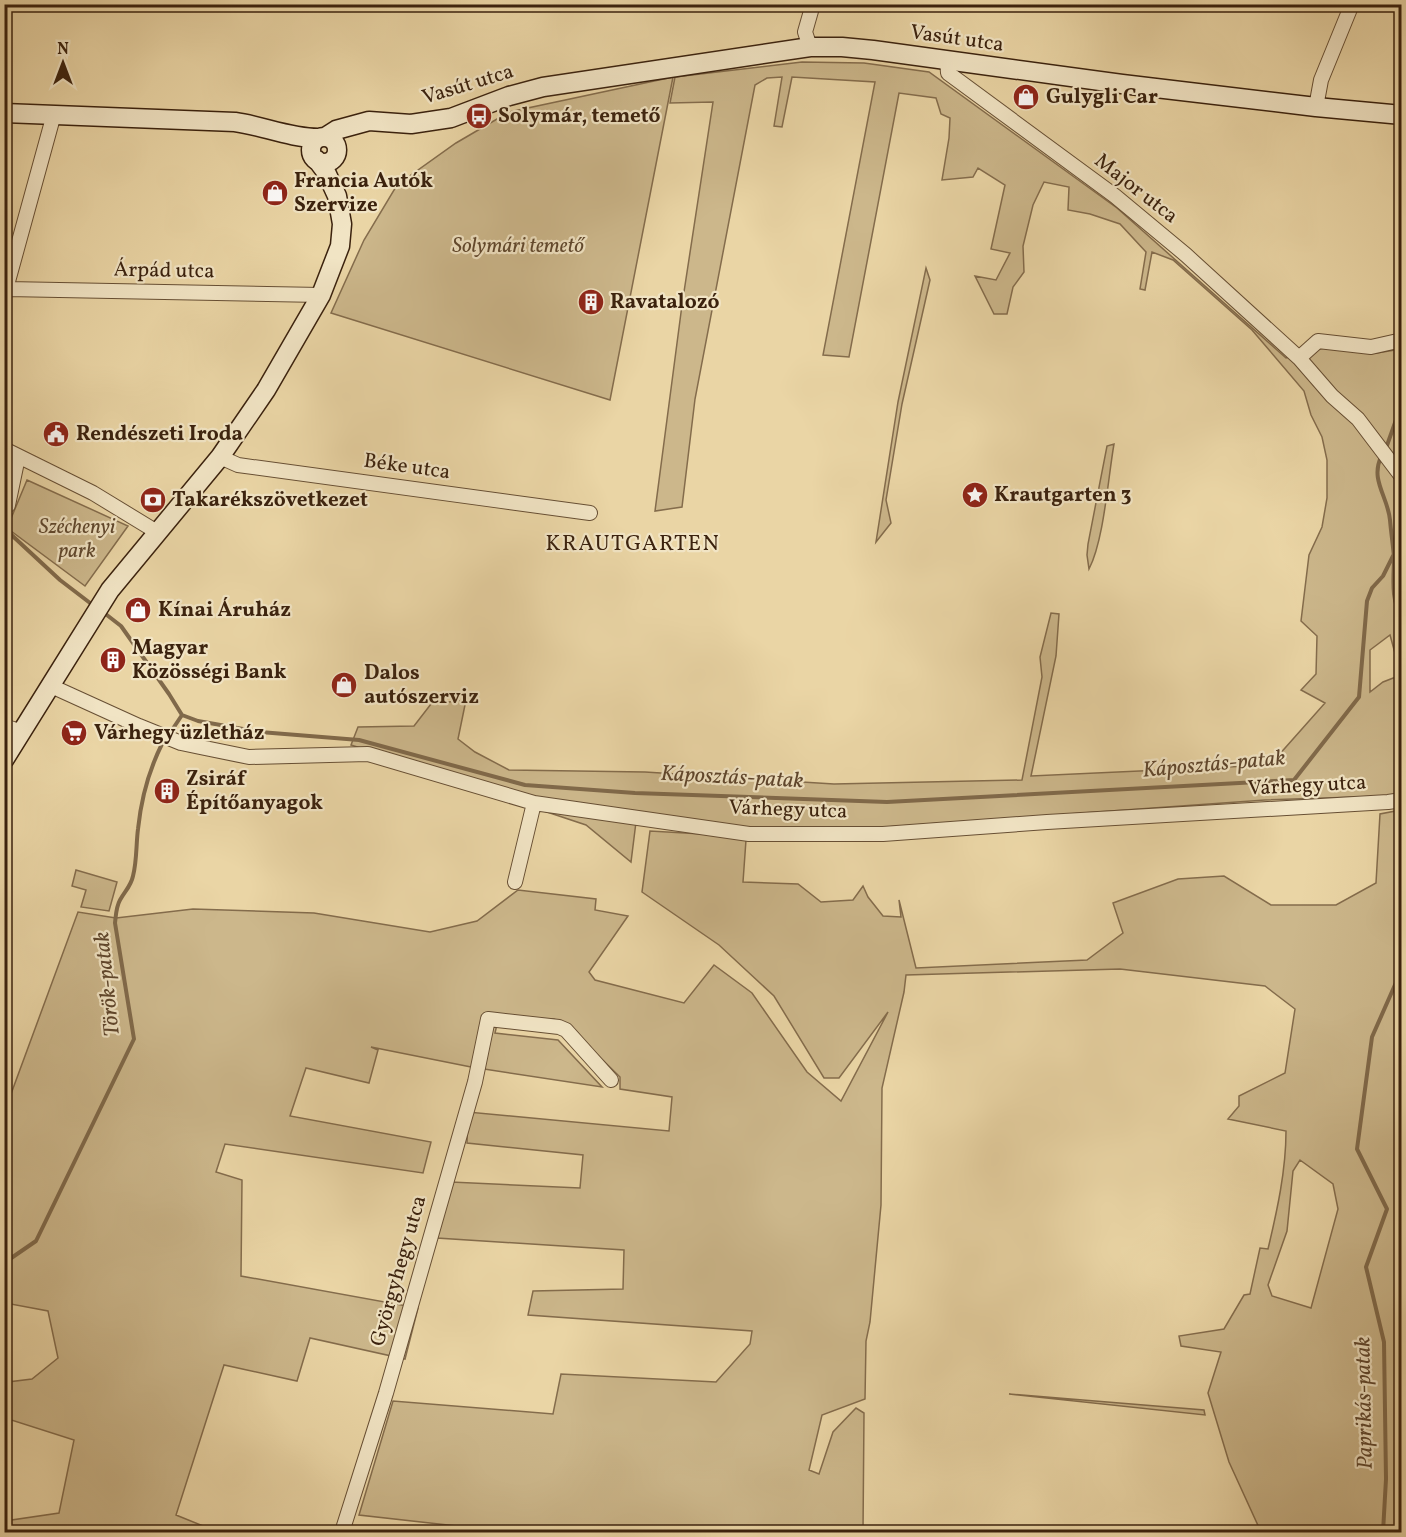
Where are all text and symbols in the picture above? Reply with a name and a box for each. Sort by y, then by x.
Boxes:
street label: Vasút utca [908,18,1006,60]
north arrow [33,33,93,93]
text: N [57,39,69,61]
street label: Vasút utca [419,57,517,113]
shop icon: Gulygli Car [1011,82,1041,112]
place label: Gulygli Car [1046,83,1158,112]
bus stop icon: Solymár, temető [464,101,494,131]
place label: Solymár, temető [498,102,661,131]
street label: Major utca [1088,147,1184,231]
place label: Francia Autók Szervize [294,167,433,220]
shop icon: Francia Autók Szervize [260,178,290,208]
park label: Solymári temető [452,232,586,261]
street label: Árpád utca [113,256,215,286]
building icon: Ravatalozó [576,287,606,317]
place label: Ravatalozó [610,288,720,317]
public building icon: Rendészeti Iroda [41,419,71,449]
place label: Rendészeti Iroda [76,420,243,449]
street label: Béke utca [362,447,452,487]
place icon: Krautgarten 3 [960,480,990,510]
place label: Krautgarten 3 [994,481,1132,510]
bank icon: Takarékszövetkezet [138,485,168,515]
place label: Takarékszövetkezet [172,486,368,515]
park label: Széchenyi park [39,513,116,566]
district label: KRAUTGARTEN [546,529,720,560]
shop icon: Kínai Áruház [123,595,153,625]
place label: Kínai Áruház [158,596,291,625]
place label: Magyar Közösségi Bank [132,634,287,687]
building icon: Magyar Közösségi Bank [98,645,128,675]
place label: Dalos autószerviz [364,659,479,712]
shop icon: Dalos autószerviz [329,670,359,700]
supermarket icon: Várhegy üzletház [59,718,89,748]
place label: Várhegy üzletház [94,719,265,748]
water label: Káposztás-patak [1141,743,1287,787]
water label: Káposztás-patak [660,759,804,797]
place label: Zsiráf Építőanyagok [186,765,323,818]
street label: Várhegy utca [1247,768,1367,804]
building icon: Zsiráf Építőanyagok [152,776,182,806]
street label: Várhegy utca [728,793,848,827]
water label: Török-patak [87,930,129,1038]
street label: Györgyhegy utca [364,1192,434,1350]
water label: Paprikás-patak [1348,1336,1382,1470]

